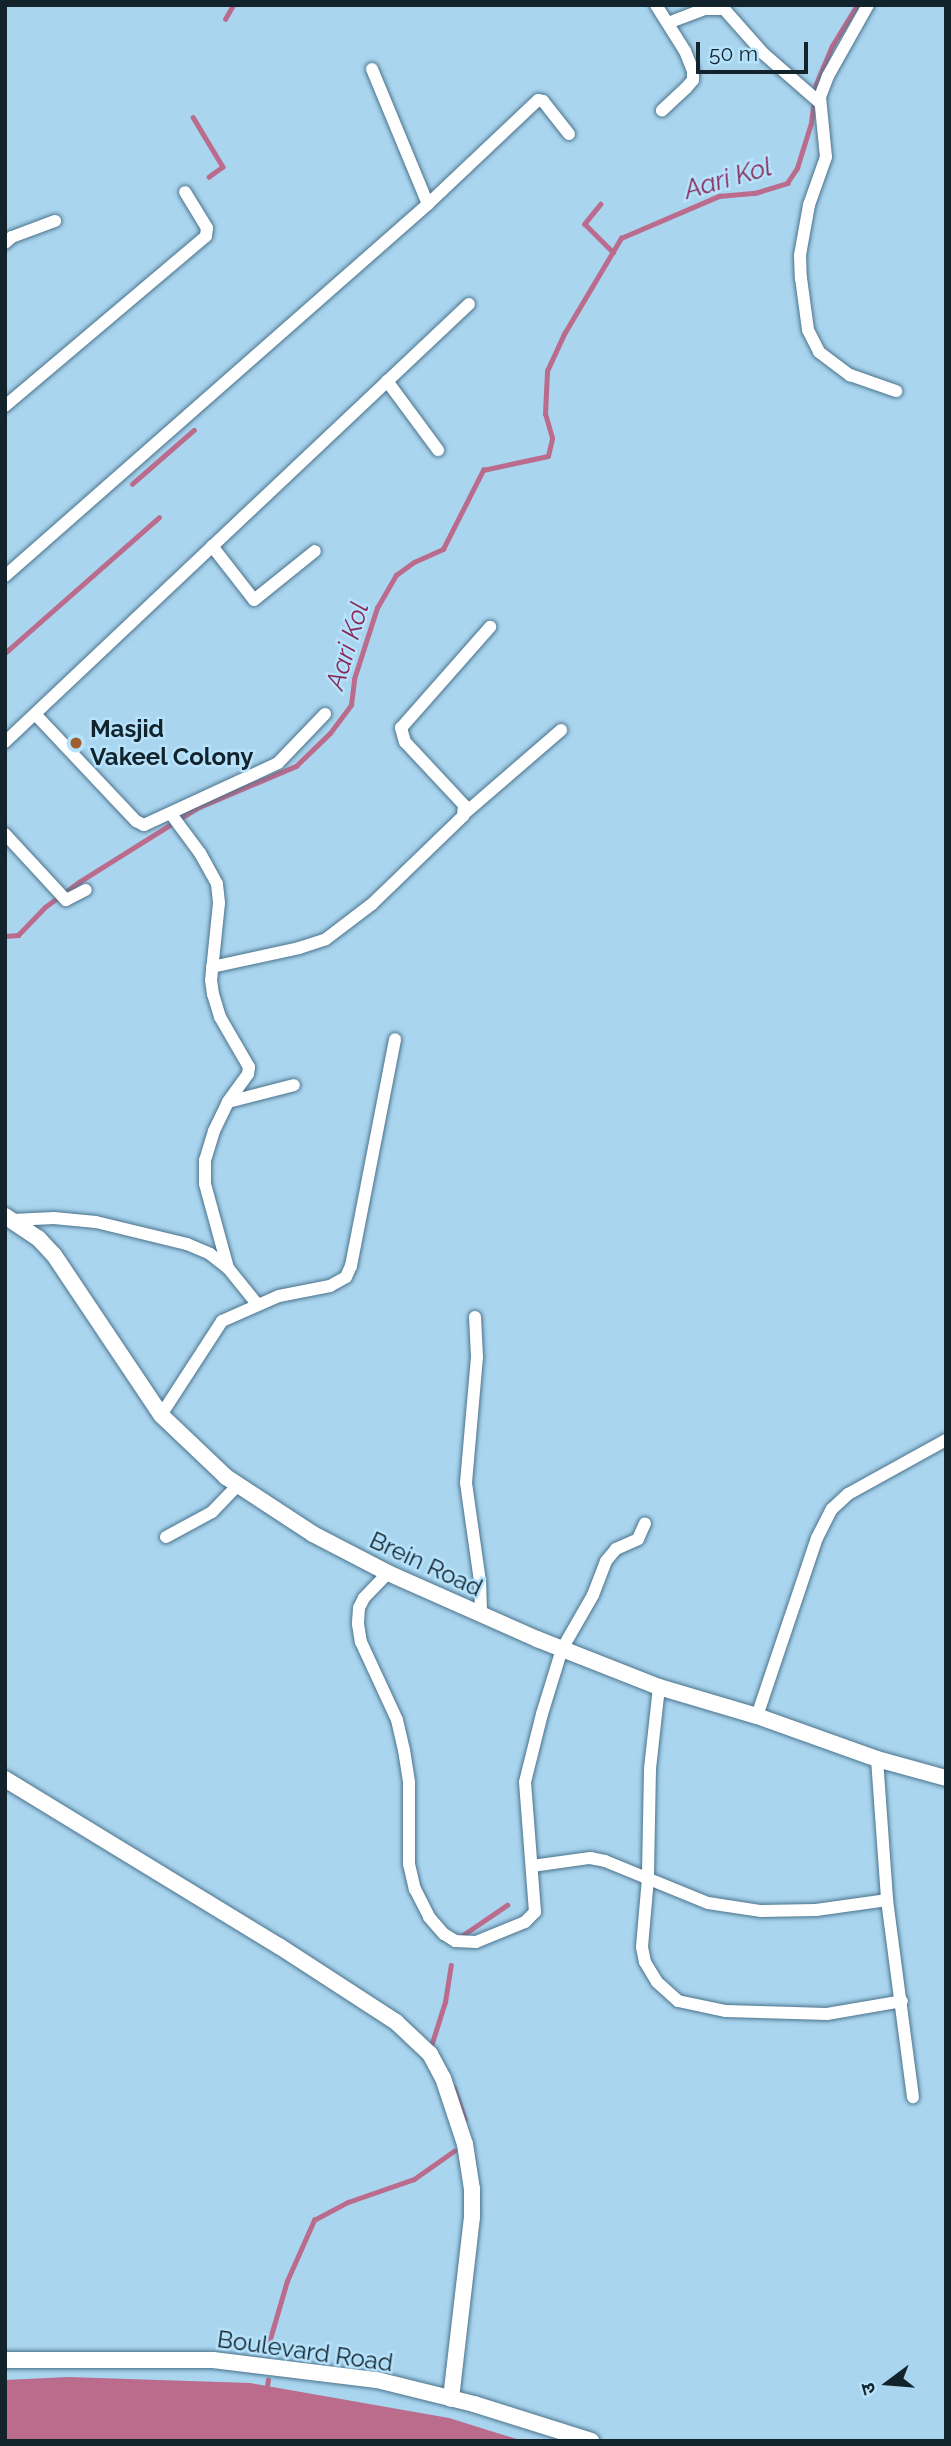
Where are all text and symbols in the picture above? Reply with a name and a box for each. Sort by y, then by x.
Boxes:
scale bar [699,28,811,72]
text: 50 m [709,41,758,66]
water label: Aari Kol [681,152,775,206]
water label: Aari Kol [320,598,376,694]
place label: Masjid Vakeel Colony [90,715,254,771]
marker: Masjid Vakeel Colony [68,735,84,751]
street label: Brein Road [365,1525,487,1603]
street label: Boulevard Road [215,2324,395,2378]
north arrow [853,2348,923,2418]
text: उ [856,2380,880,2397]

